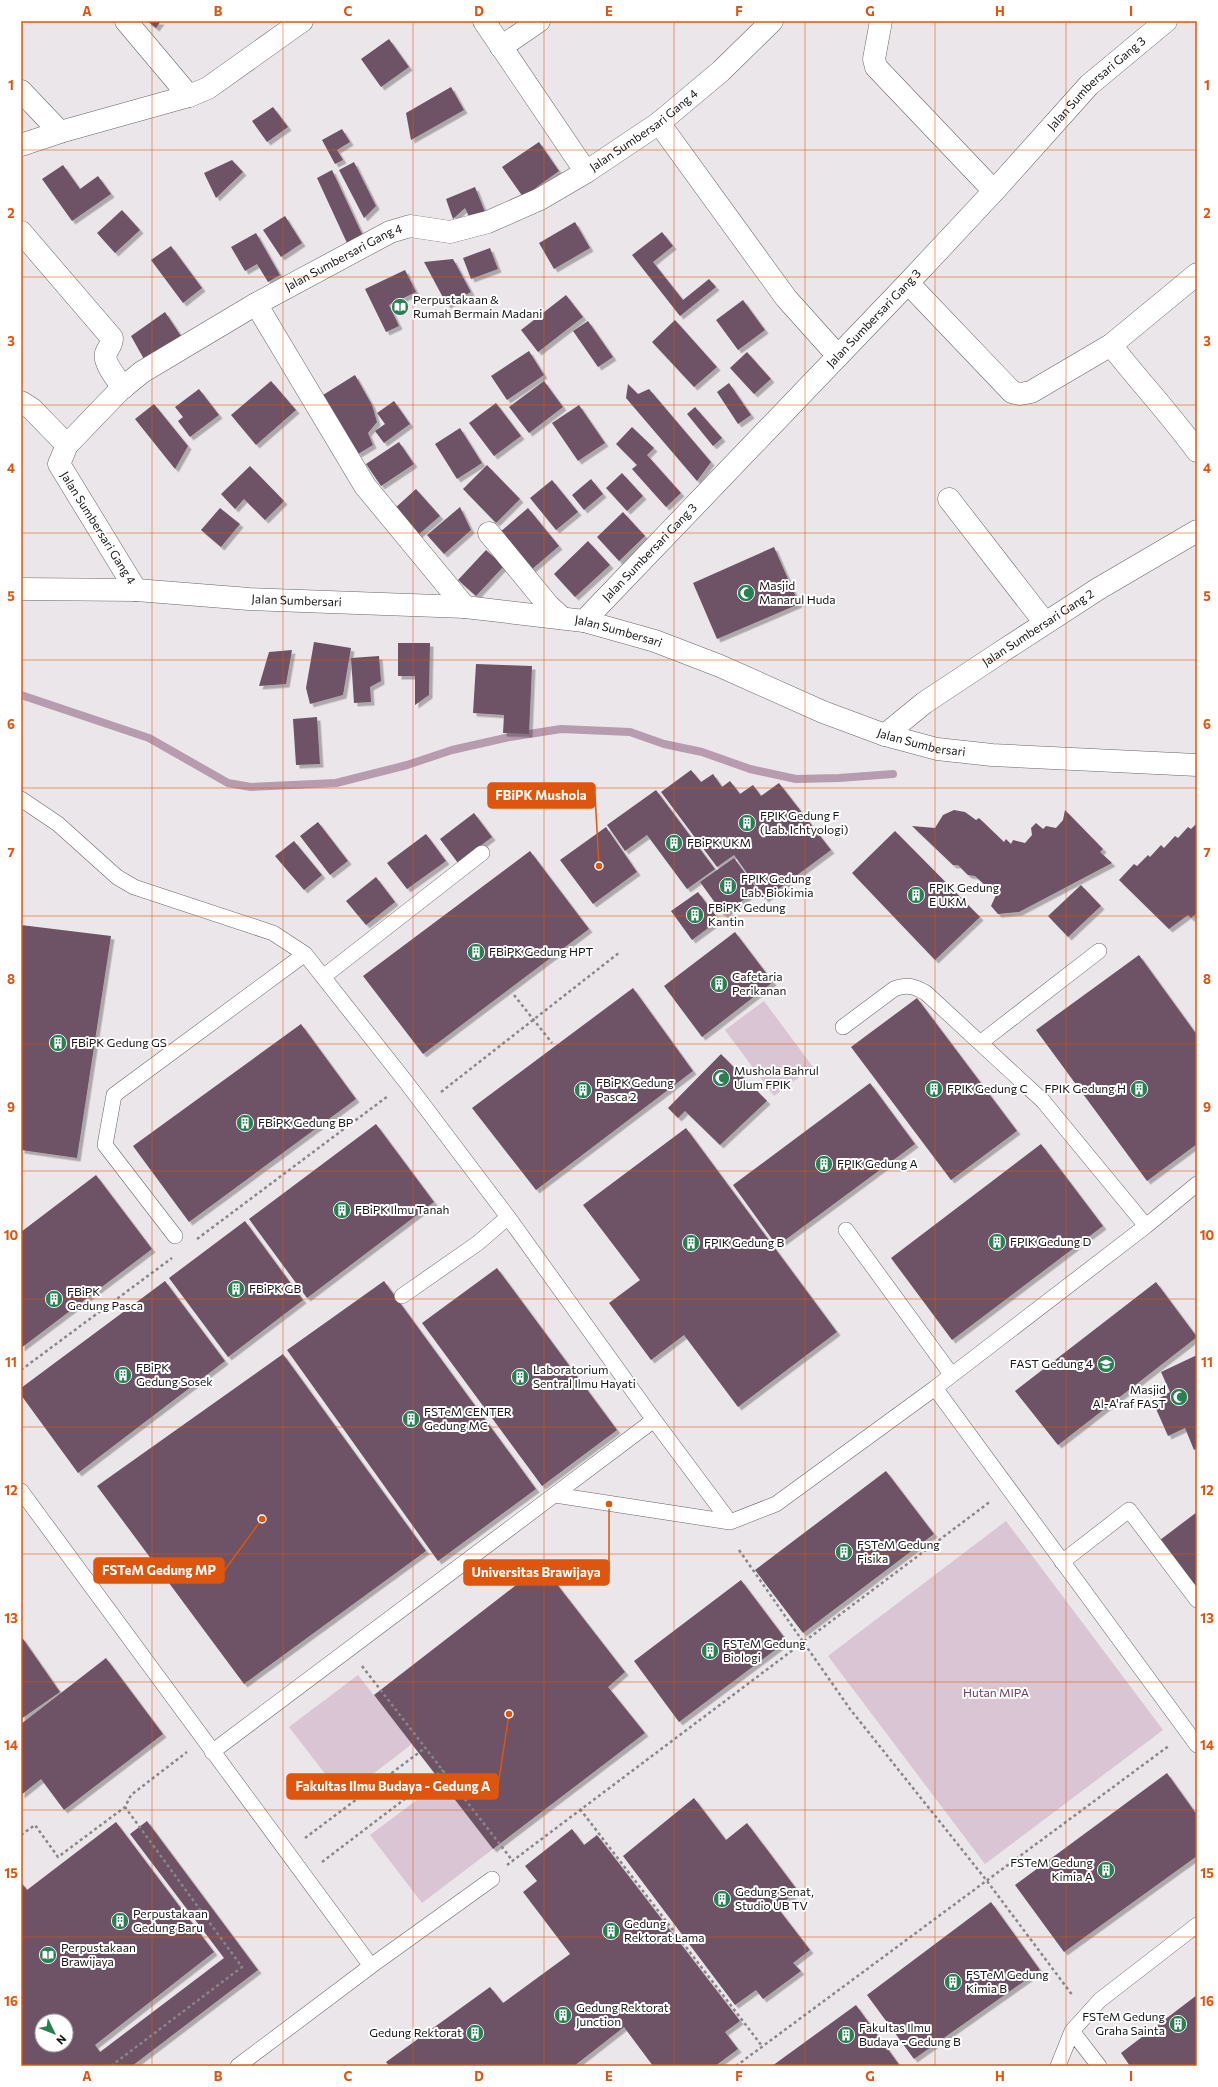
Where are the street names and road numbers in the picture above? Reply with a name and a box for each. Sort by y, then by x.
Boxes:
street label: Jalan Sumbersari Gang 3 [1044,33,1148,133]
street label: Jalan Sumbersari Gang 4 [586,86,700,174]
street label: Jalan Sumbersari Gang 4 [282,221,404,294]
street label: Jalan Sumbersari Gang 3 [823,266,923,370]
street label: Jalan Sumbersari Gang 4 [58,468,139,587]
street label: Jalan Sumbersari Gang 3 [599,500,699,604]
street label: Jalan Sumbersari Gang 2 [979,586,1096,669]
street label: Jalan Sumbersari [251,591,342,608]
street label: Jalan Sumbersari [574,612,664,649]
street label: Jalan Sumbersari [875,725,966,758]

